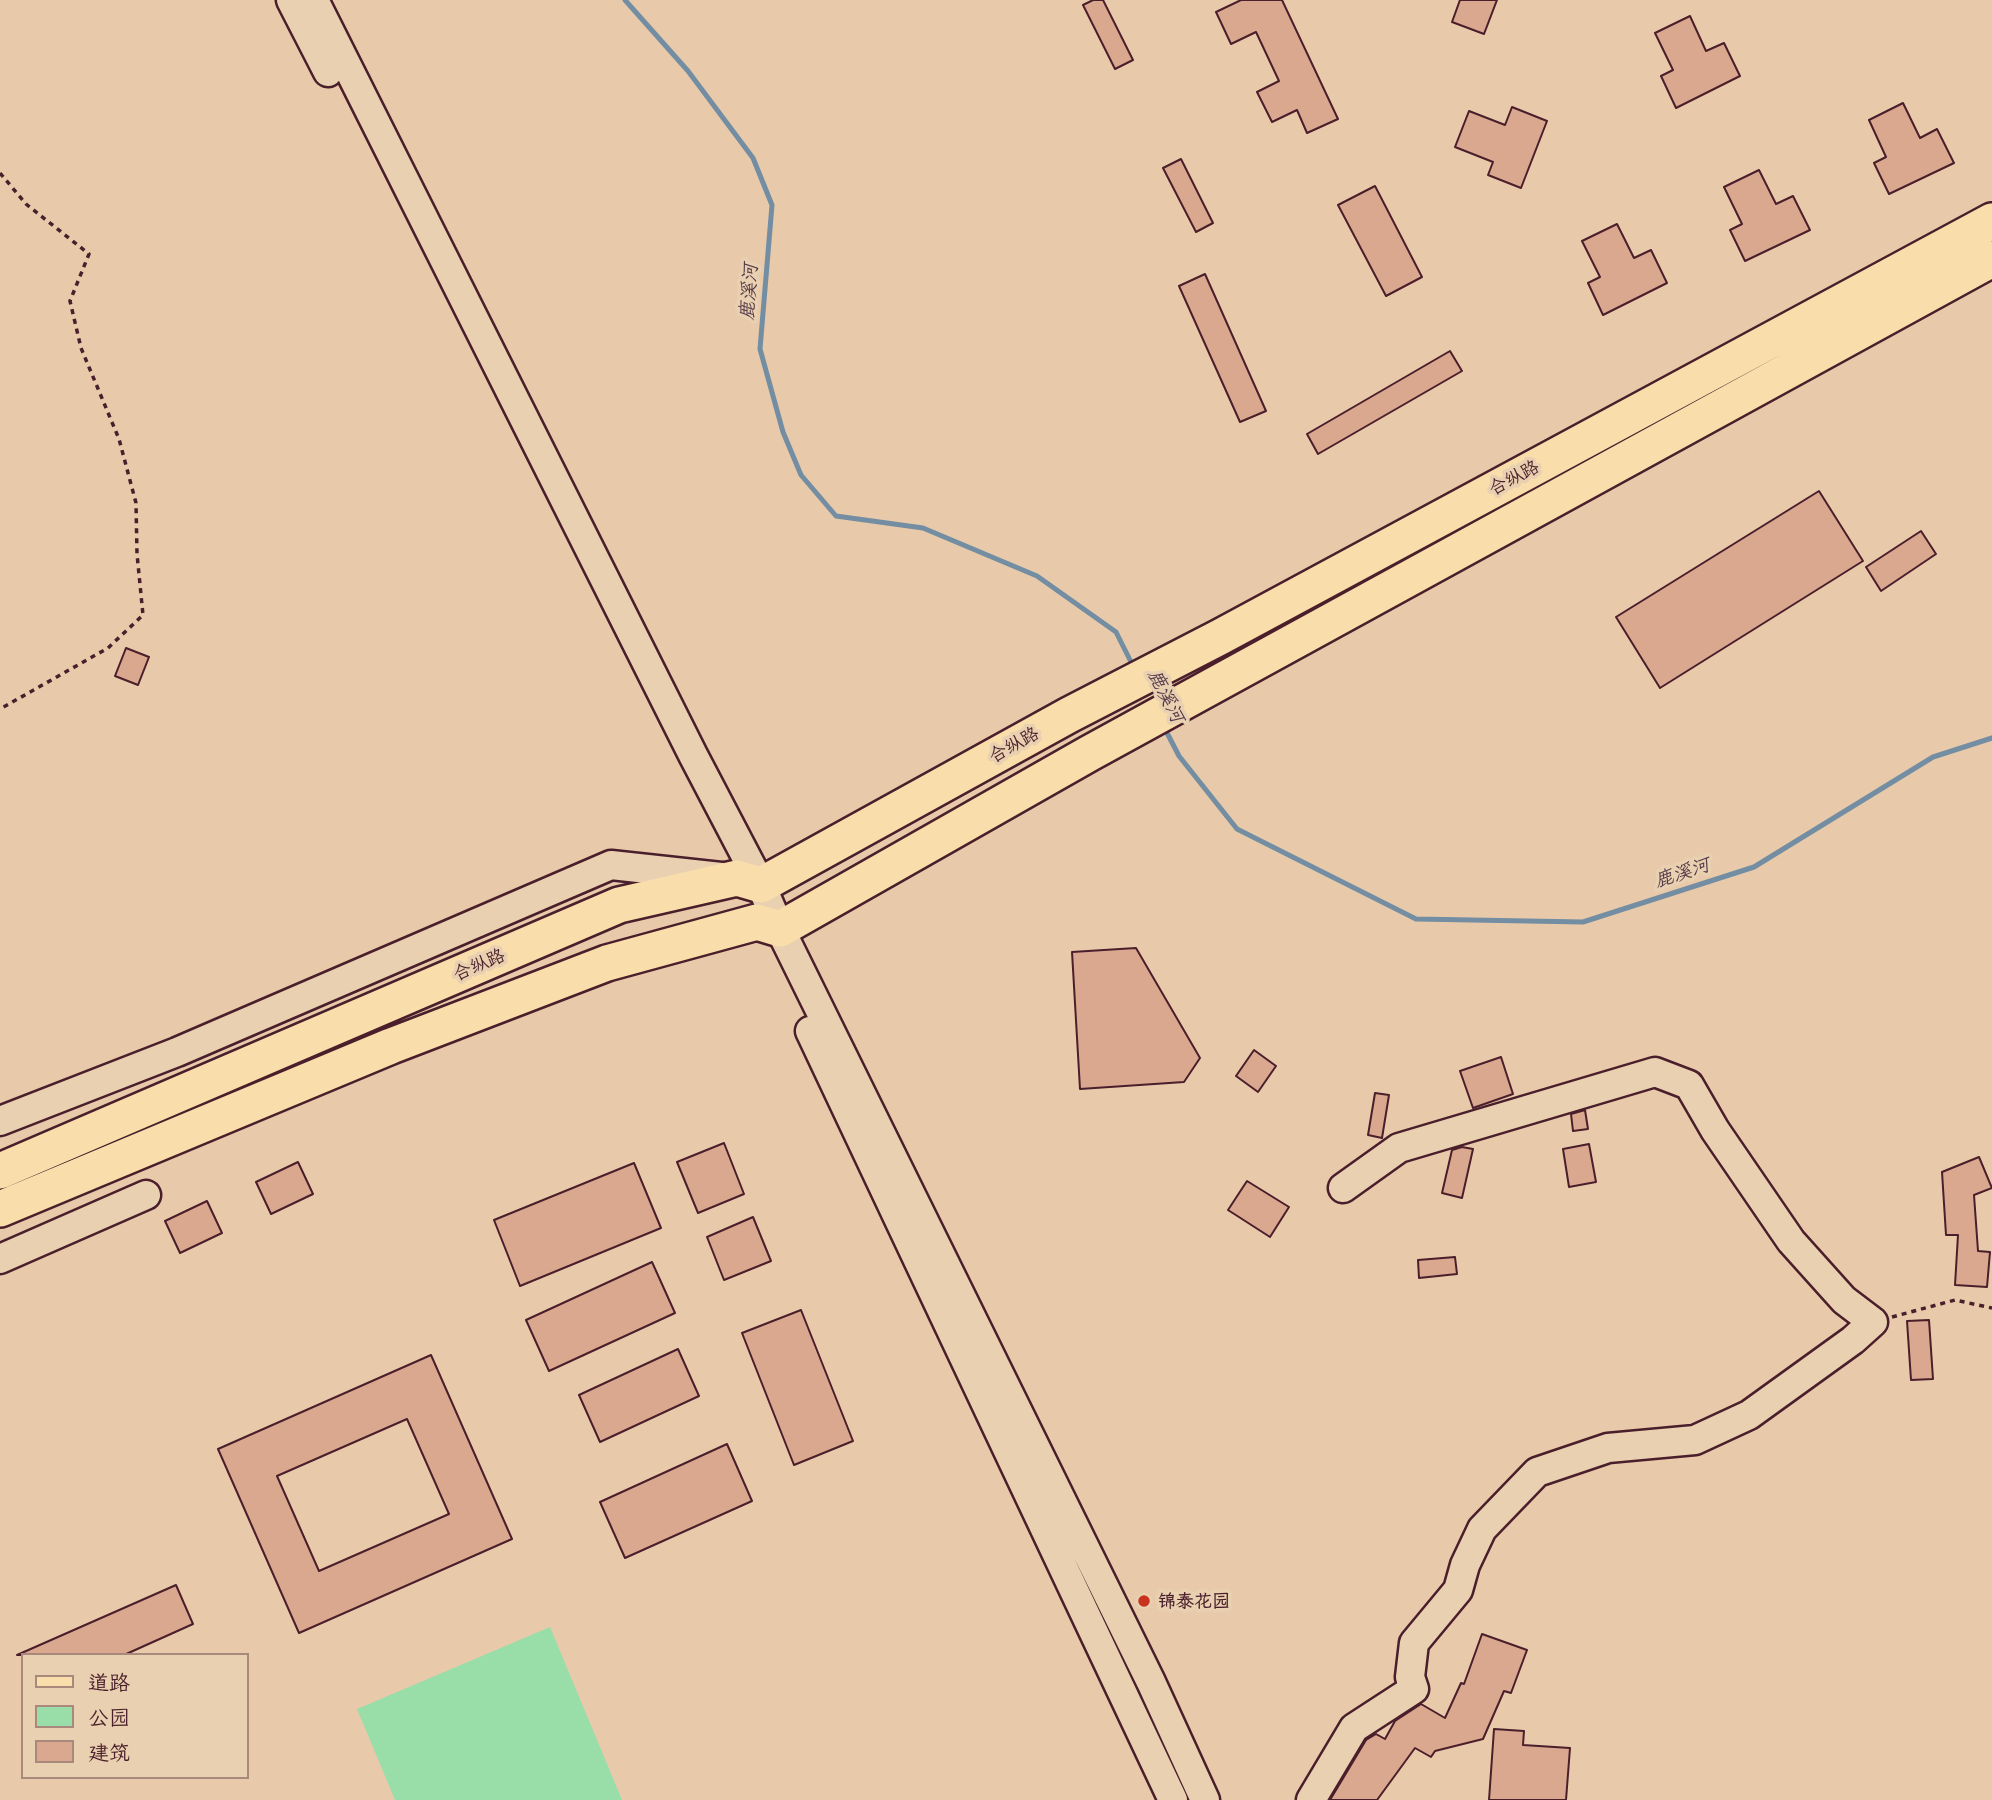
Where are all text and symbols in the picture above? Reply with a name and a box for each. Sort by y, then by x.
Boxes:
water label: 鹿溪河 [736,263,762,321]
street label: 合纵路 [1485,456,1543,500]
water label: 鹿溪河 [1143,665,1189,727]
street label: 合纵路 [985,722,1043,768]
water label: 鹿溪河 [1651,853,1713,893]
street label: 合纵路 [450,945,508,985]
place label: 锦泰花园 [1158,1590,1230,1612]
marker: 锦泰花园 [1136,1593,1152,1609]
legend [21,1653,248,1779]
text: 道路 [88,1668,130,1695]
text: 公园 [88,1703,130,1730]
text: 建筑 [88,1738,130,1765]

